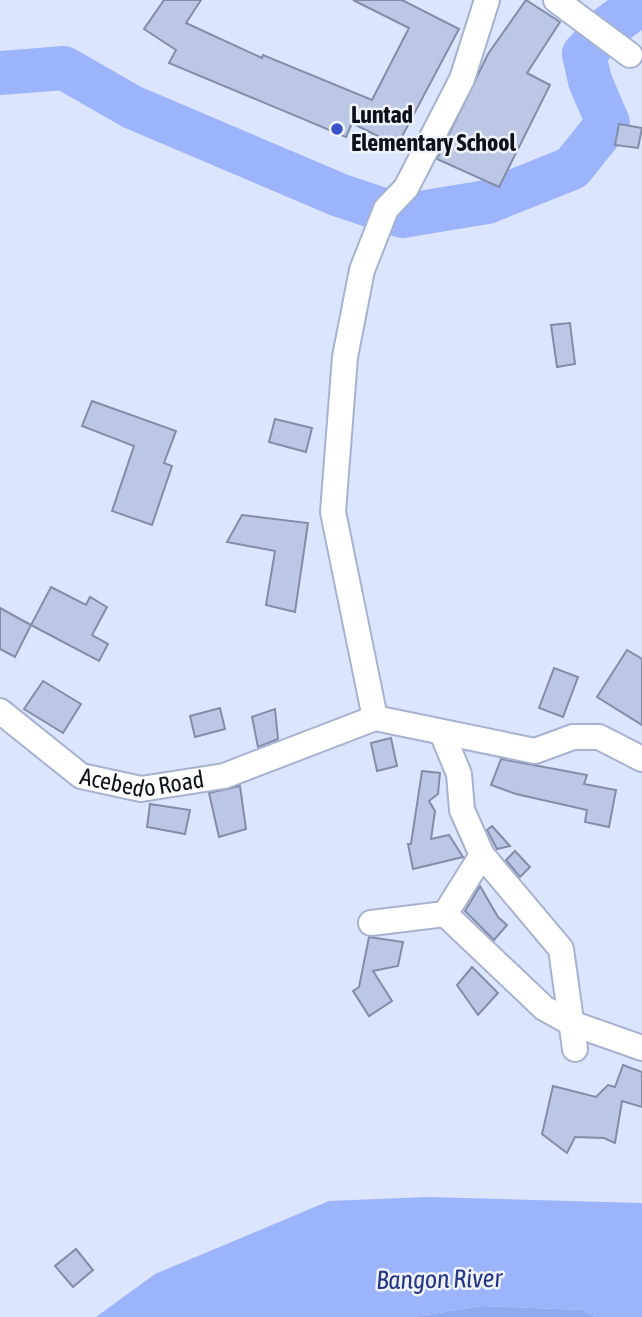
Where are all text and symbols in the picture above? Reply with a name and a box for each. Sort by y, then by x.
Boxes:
place label: Luntad Elementary School [351,101,517,156]
marker: Luntad Elementary School [329,121,345,137]
street label: Acebedo Road [78,762,206,802]
water label: Bangon River [376,1263,504,1295]

